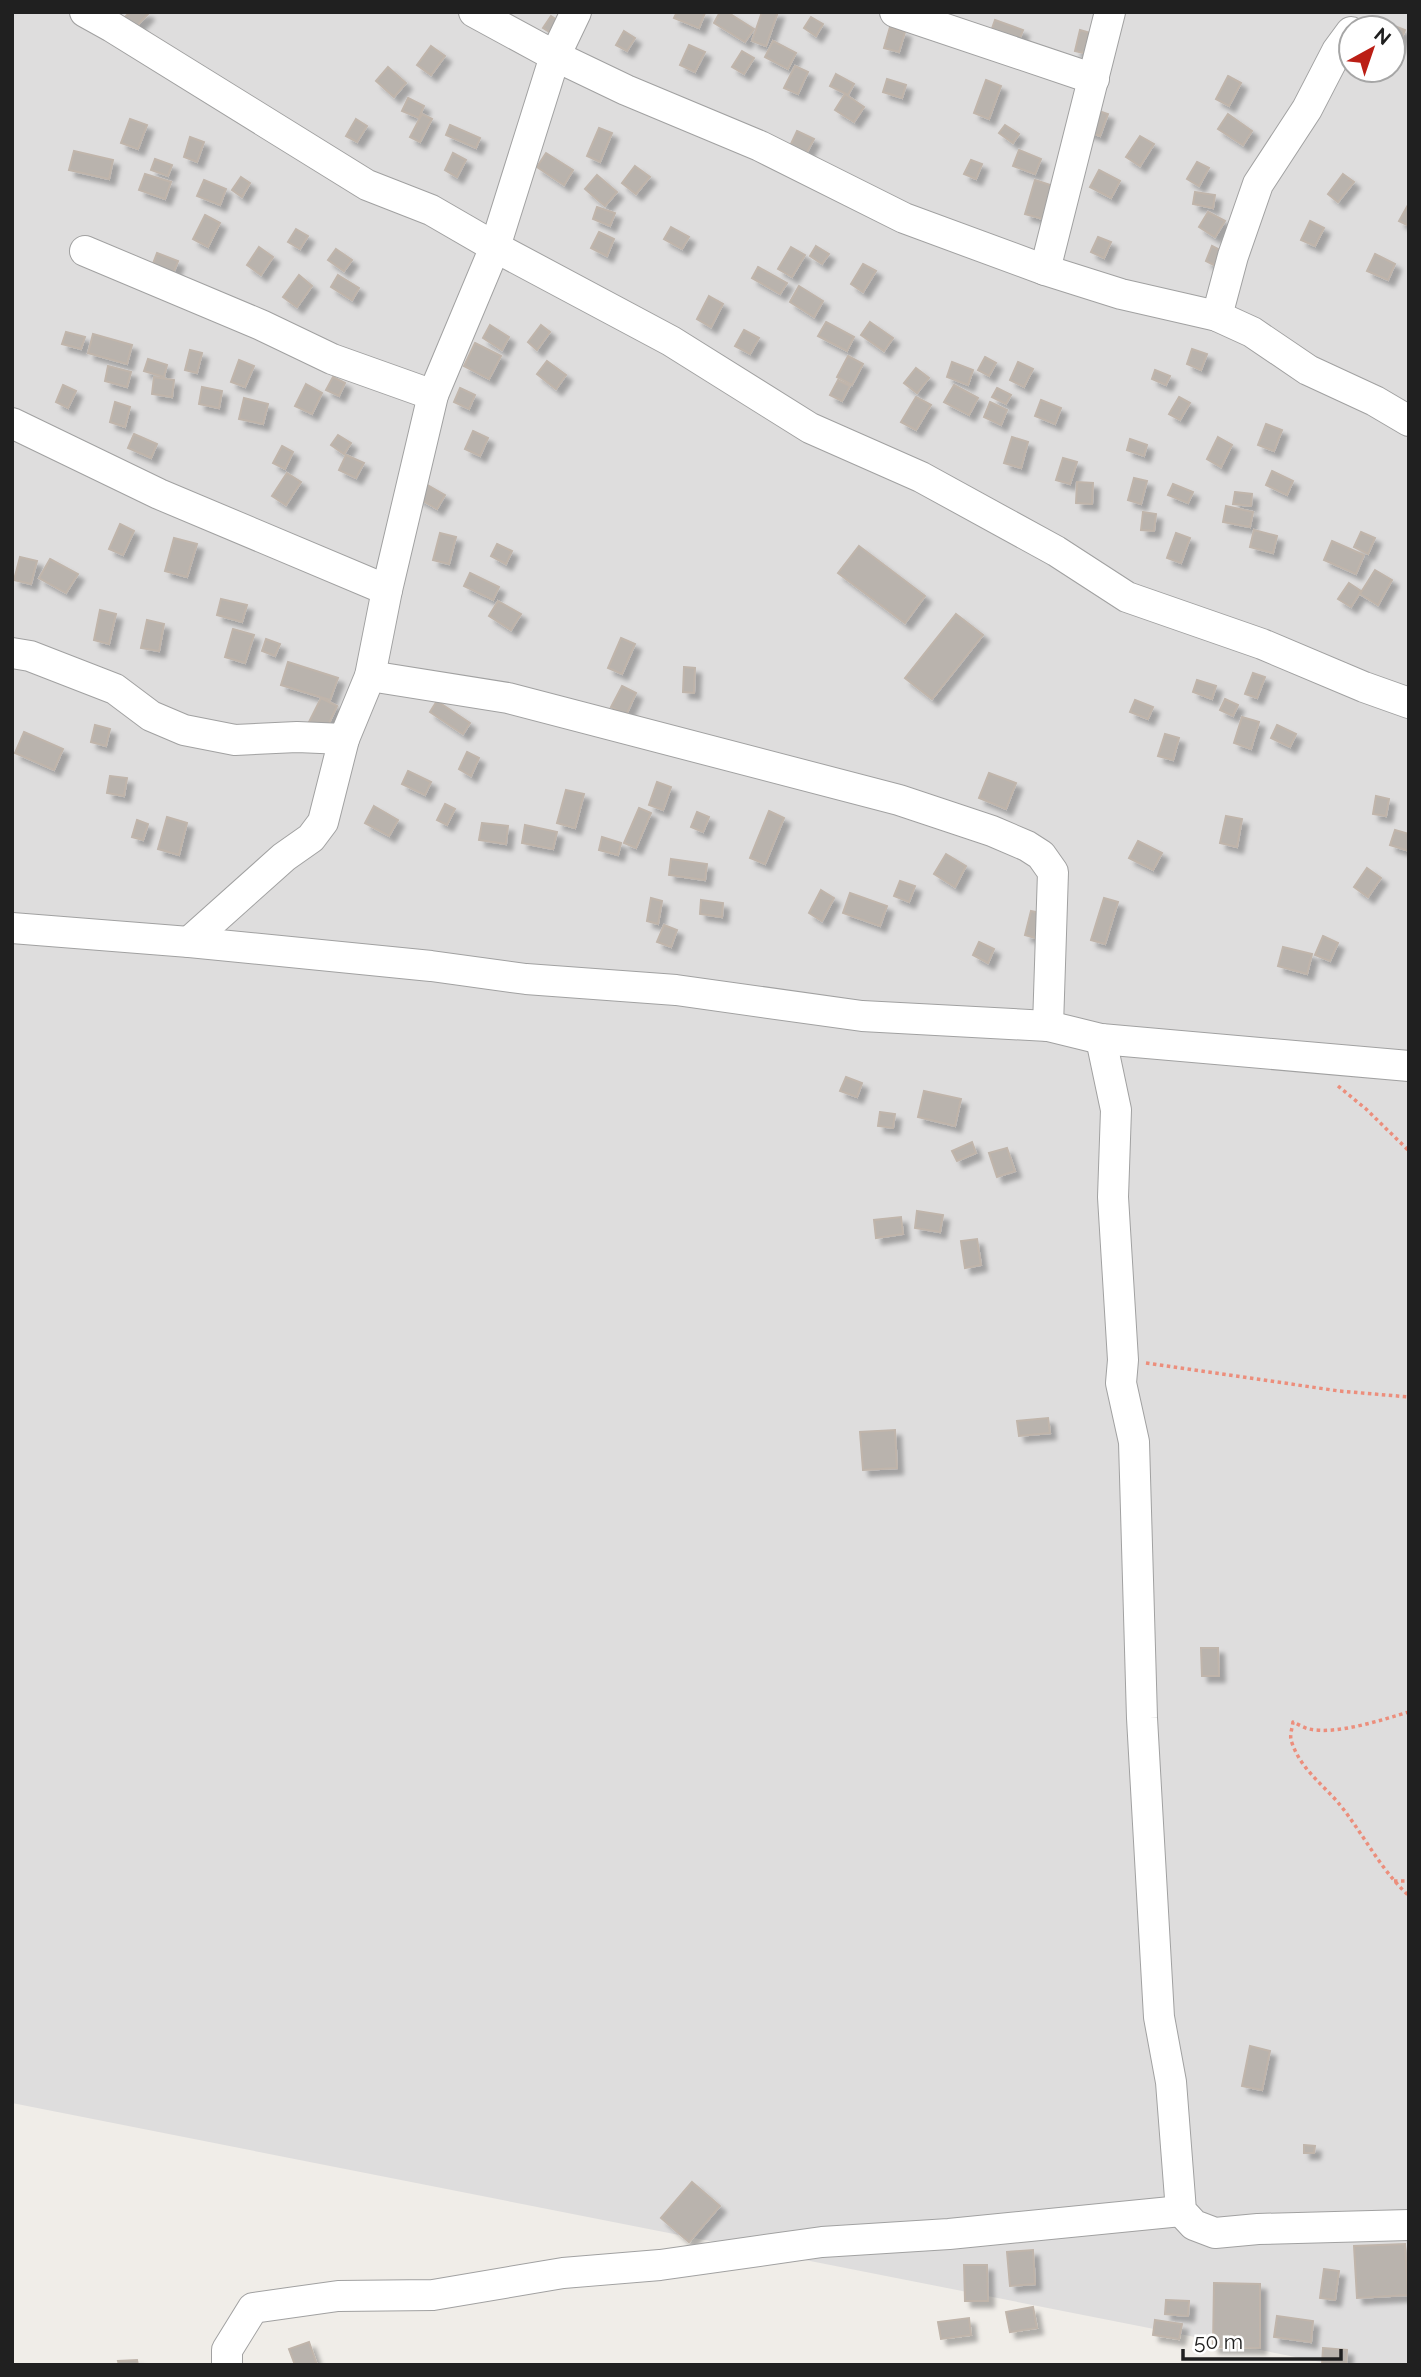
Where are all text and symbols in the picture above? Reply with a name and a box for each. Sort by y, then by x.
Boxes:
north arrow [1337,14,1407,84]
text: N [1370,23,1396,49]
scale bar [1183,2318,1340,2362]
text: 50 m [1194,2329,1243,2354]

